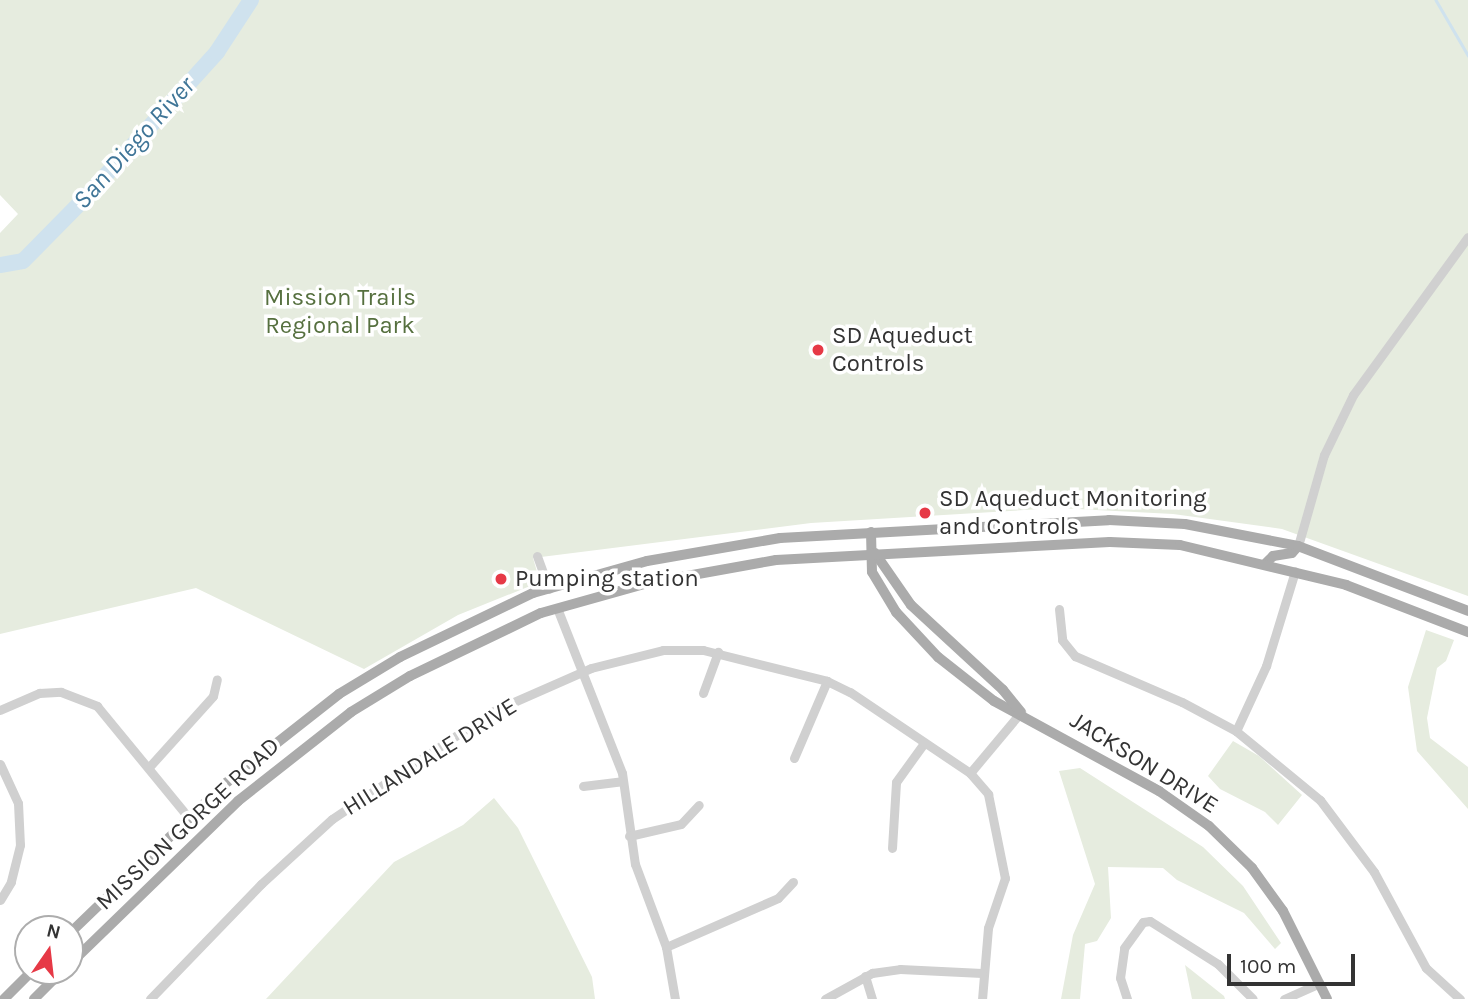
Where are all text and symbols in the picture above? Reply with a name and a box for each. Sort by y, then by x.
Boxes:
water label: San Diego River [67,70,201,216]
park label: Mission Trails Regional Park [264,284,416,340]
place label: SD Aqueduct Controls [832,322,973,378]
marker: SD Aqueduct Controls [810,342,826,358]
place label: SD Aqueduct Monitoring and Controls [939,485,1207,541]
marker: SD Aqueduct Monitoring and Controls [917,505,933,521]
place label: Pumping station [515,565,699,593]
marker: Pumping station [493,571,509,587]
street label: HILLANDALE DRIVE [338,692,522,822]
street label: JACKSON DRIVE [1065,706,1223,820]
street label: MISSION GORGE ROAD [90,731,286,917]
north arrow [14,915,84,985]
text: N [44,919,63,944]
scale bar [1230,940,1358,984]
text: 100 m [1240,954,1297,978]

